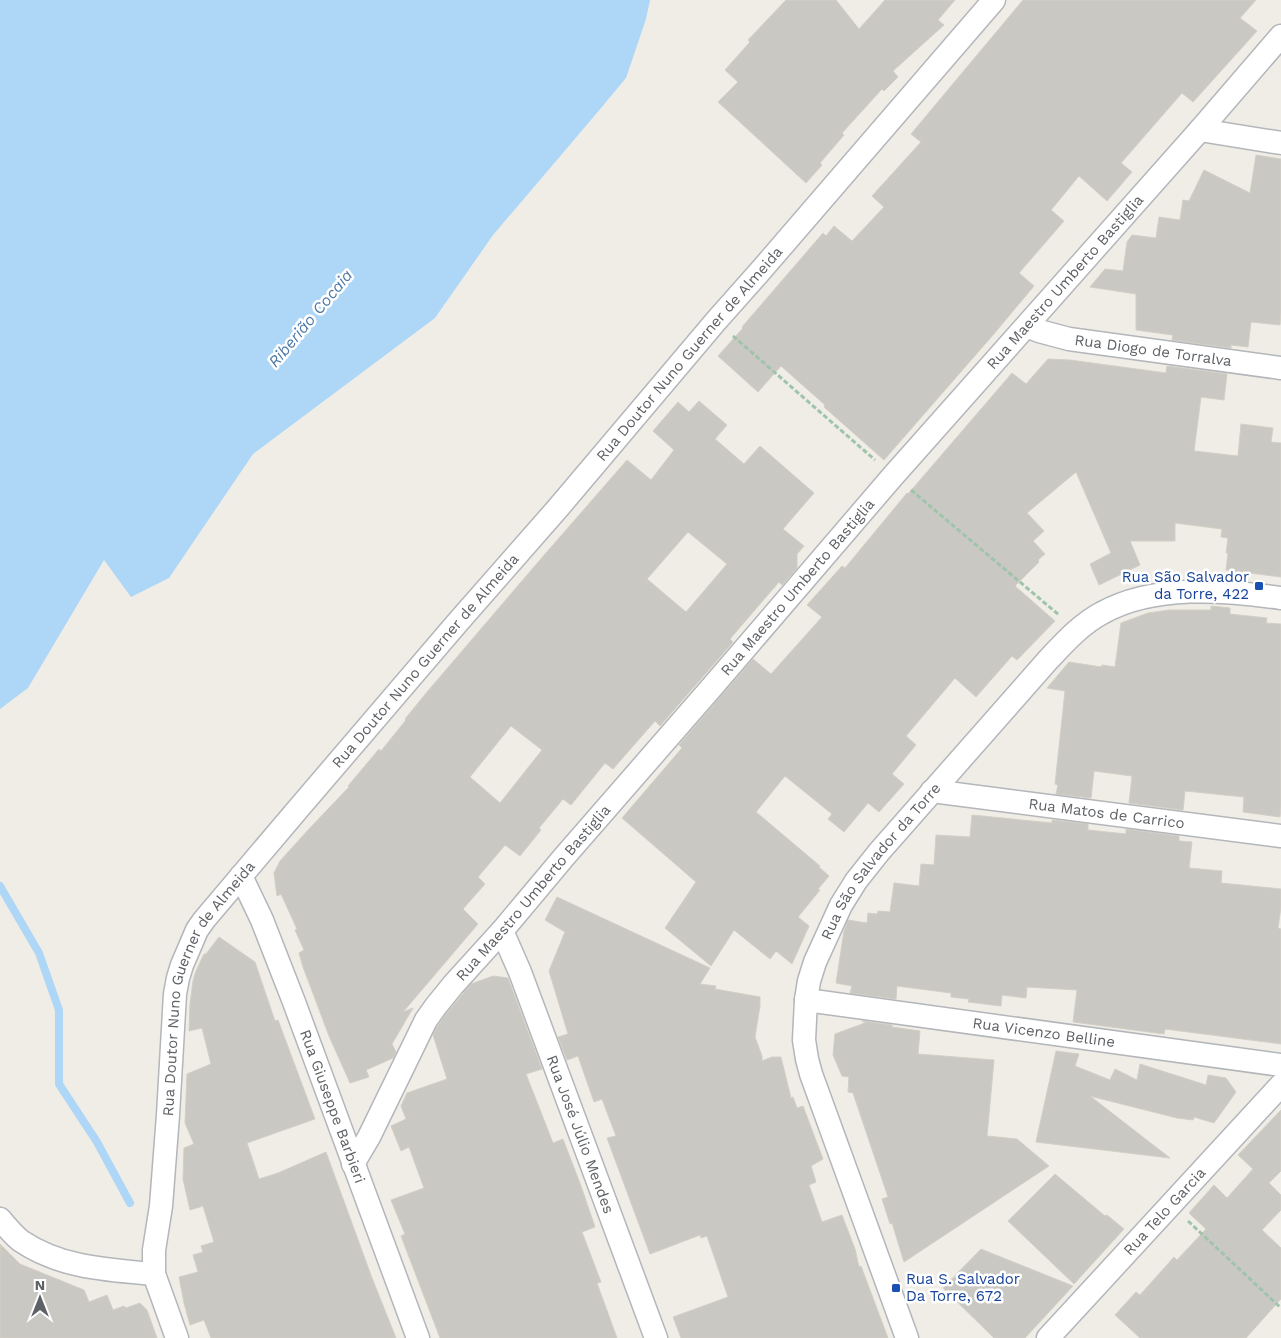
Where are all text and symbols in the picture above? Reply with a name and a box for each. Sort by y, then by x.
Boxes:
street label: Rua Maestro Umberto Bastiglia [983,191,1148,373]
street label: Rua Doutor Nuno Guerner de Almeida [592,242,787,465]
water label: Riberião Cocaia [264,266,357,371]
street label: Rua Diogo de Torralva [1073,331,1233,370]
street label: Rua Maestro Umberto Bastiglia [717,495,879,679]
street label: Rua Doutor Nuno Guerner de Almeida [328,550,523,772]
place label: Rua São Salvador da Torre, 422 [1122,568,1249,603]
marker: Rua São Salvador da Torre, 422 [1253,580,1265,592]
street label: Rua São Salvador da Torre [817,779,945,943]
street label: Rua Matos de Carrico [1027,795,1186,832]
street label: Rua Maestro Umberto Bastiglia [452,801,615,985]
street label: Rua Doutor Nuno Guerner de Almeida [159,857,259,1117]
street label: Rua Vicenzo Belline [971,1014,1116,1051]
street label: Rua Giuseppe Barbieri [296,1027,369,1186]
street label: Rua José Júlio Mendes [543,1053,618,1216]
street label: Rua Telo Garcia [1120,1163,1210,1259]
place label: Rua S. Salvador Da Torre, 672 [906,1270,1020,1305]
north arrow [15,1273,65,1323]
text: N [35,1277,45,1293]
marker: Rua S. Salvador Da Torre, 672 [890,1282,902,1294]

